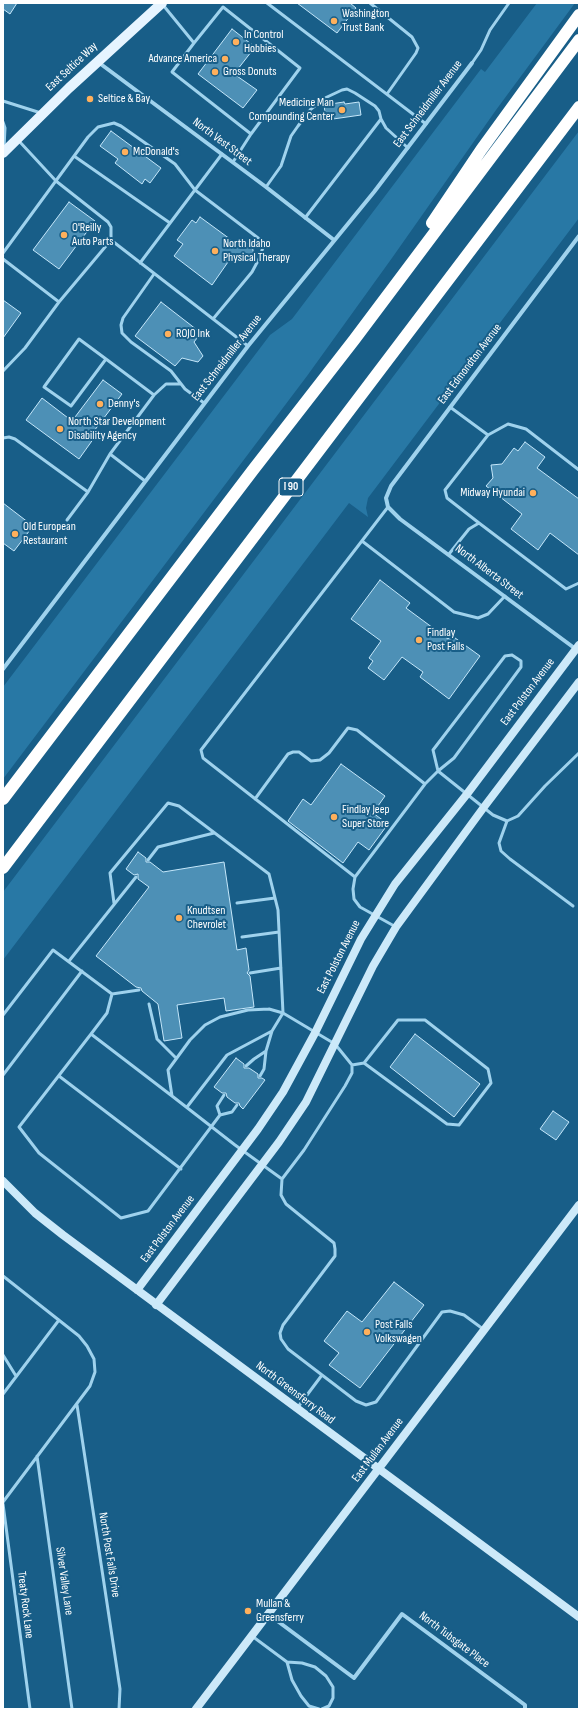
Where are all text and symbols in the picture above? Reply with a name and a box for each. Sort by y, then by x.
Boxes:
place label: Washington Trust Bank [342,7,389,35]
marker: Washington Trust Bank [329,16,339,26]
place label: In Control Hobbies [244,28,284,56]
marker: In Control Hobbies [231,37,241,47]
street label: East Seltice Way [43,39,101,95]
place label: Advance America [148,52,217,66]
marker: Advance America [220,54,230,64]
street label: East Schneidmiller Avenue [391,58,465,150]
place label: Gross Donuts [223,65,277,79]
marker: Gross Donuts [210,67,220,77]
place label: Seltice & Bay [98,92,150,106]
marker: Seltice & Bay [85,94,95,104]
place label: Medicine Man Compounding Center [249,96,334,124]
marker: Medicine Man Compounding Center [337,105,347,115]
street label: North Vest Street [190,115,254,169]
place label: McDonald's [133,145,179,159]
marker: McDonald's [120,147,130,157]
place label: O'Reilly Auto Parts [72,221,114,249]
marker: O'Reilly Auto Parts [59,230,69,240]
place label: North Idaho Physical Therapy [223,237,290,265]
marker: North Idaho Physical Therapy [210,246,220,256]
street label: East Schneidmiller Avenue [189,312,265,404]
street label: East Edmondton Avenue [435,321,505,407]
place label: ROJO Ink [176,327,210,341]
marker: ROJO Ink [163,329,173,339]
place label: Denny's [108,397,140,411]
marker: Denny's [95,399,105,409]
place label: North Star Development Disability Agency [68,415,166,443]
marker: North Star Development Disability Agency [55,424,65,434]
road number: I 90 [279,478,303,496]
place label: Midway Hyundai [460,486,525,500]
marker: Midway Hyundai [528,488,538,498]
place label: Old European Restaurant [23,520,76,548]
marker: Old European Restaurant [10,529,20,539]
street label: North Alberta Street [452,542,526,602]
place label: Findlay Post Falls [427,626,465,654]
marker: Findlay Post Falls [414,635,424,645]
street label: East Polston Avenue [498,655,558,729]
place label: Findlay Jeep Super Store [342,803,389,831]
marker: Findlay Jeep Super Store [329,812,339,822]
place label: Knudtsen Chevrolet [187,904,226,932]
marker: Knudtsen Chevrolet [174,913,184,923]
street label: East Polston Avenue [314,918,364,996]
street label: East Polston Avenue [138,1192,198,1266]
place label: Post Falls Volkswagen [375,1318,422,1346]
marker: Post Falls Volkswagen [362,1327,372,1337]
street label: North Greensferry Road [253,1359,337,1427]
street label: East Mullan Avenue [349,1415,407,1485]
street label: North Post Falls Drive [95,1511,123,1599]
street label: Silver Valley Lane [52,1546,76,1616]
street label: Treaty Rock Lane [14,1571,36,1639]
place label: Mullan & Greensferry [256,1597,304,1625]
marker: Mullan & Greensferry [243,1606,253,1616]
street label: North Tubsgate Place [416,1609,492,1671]

